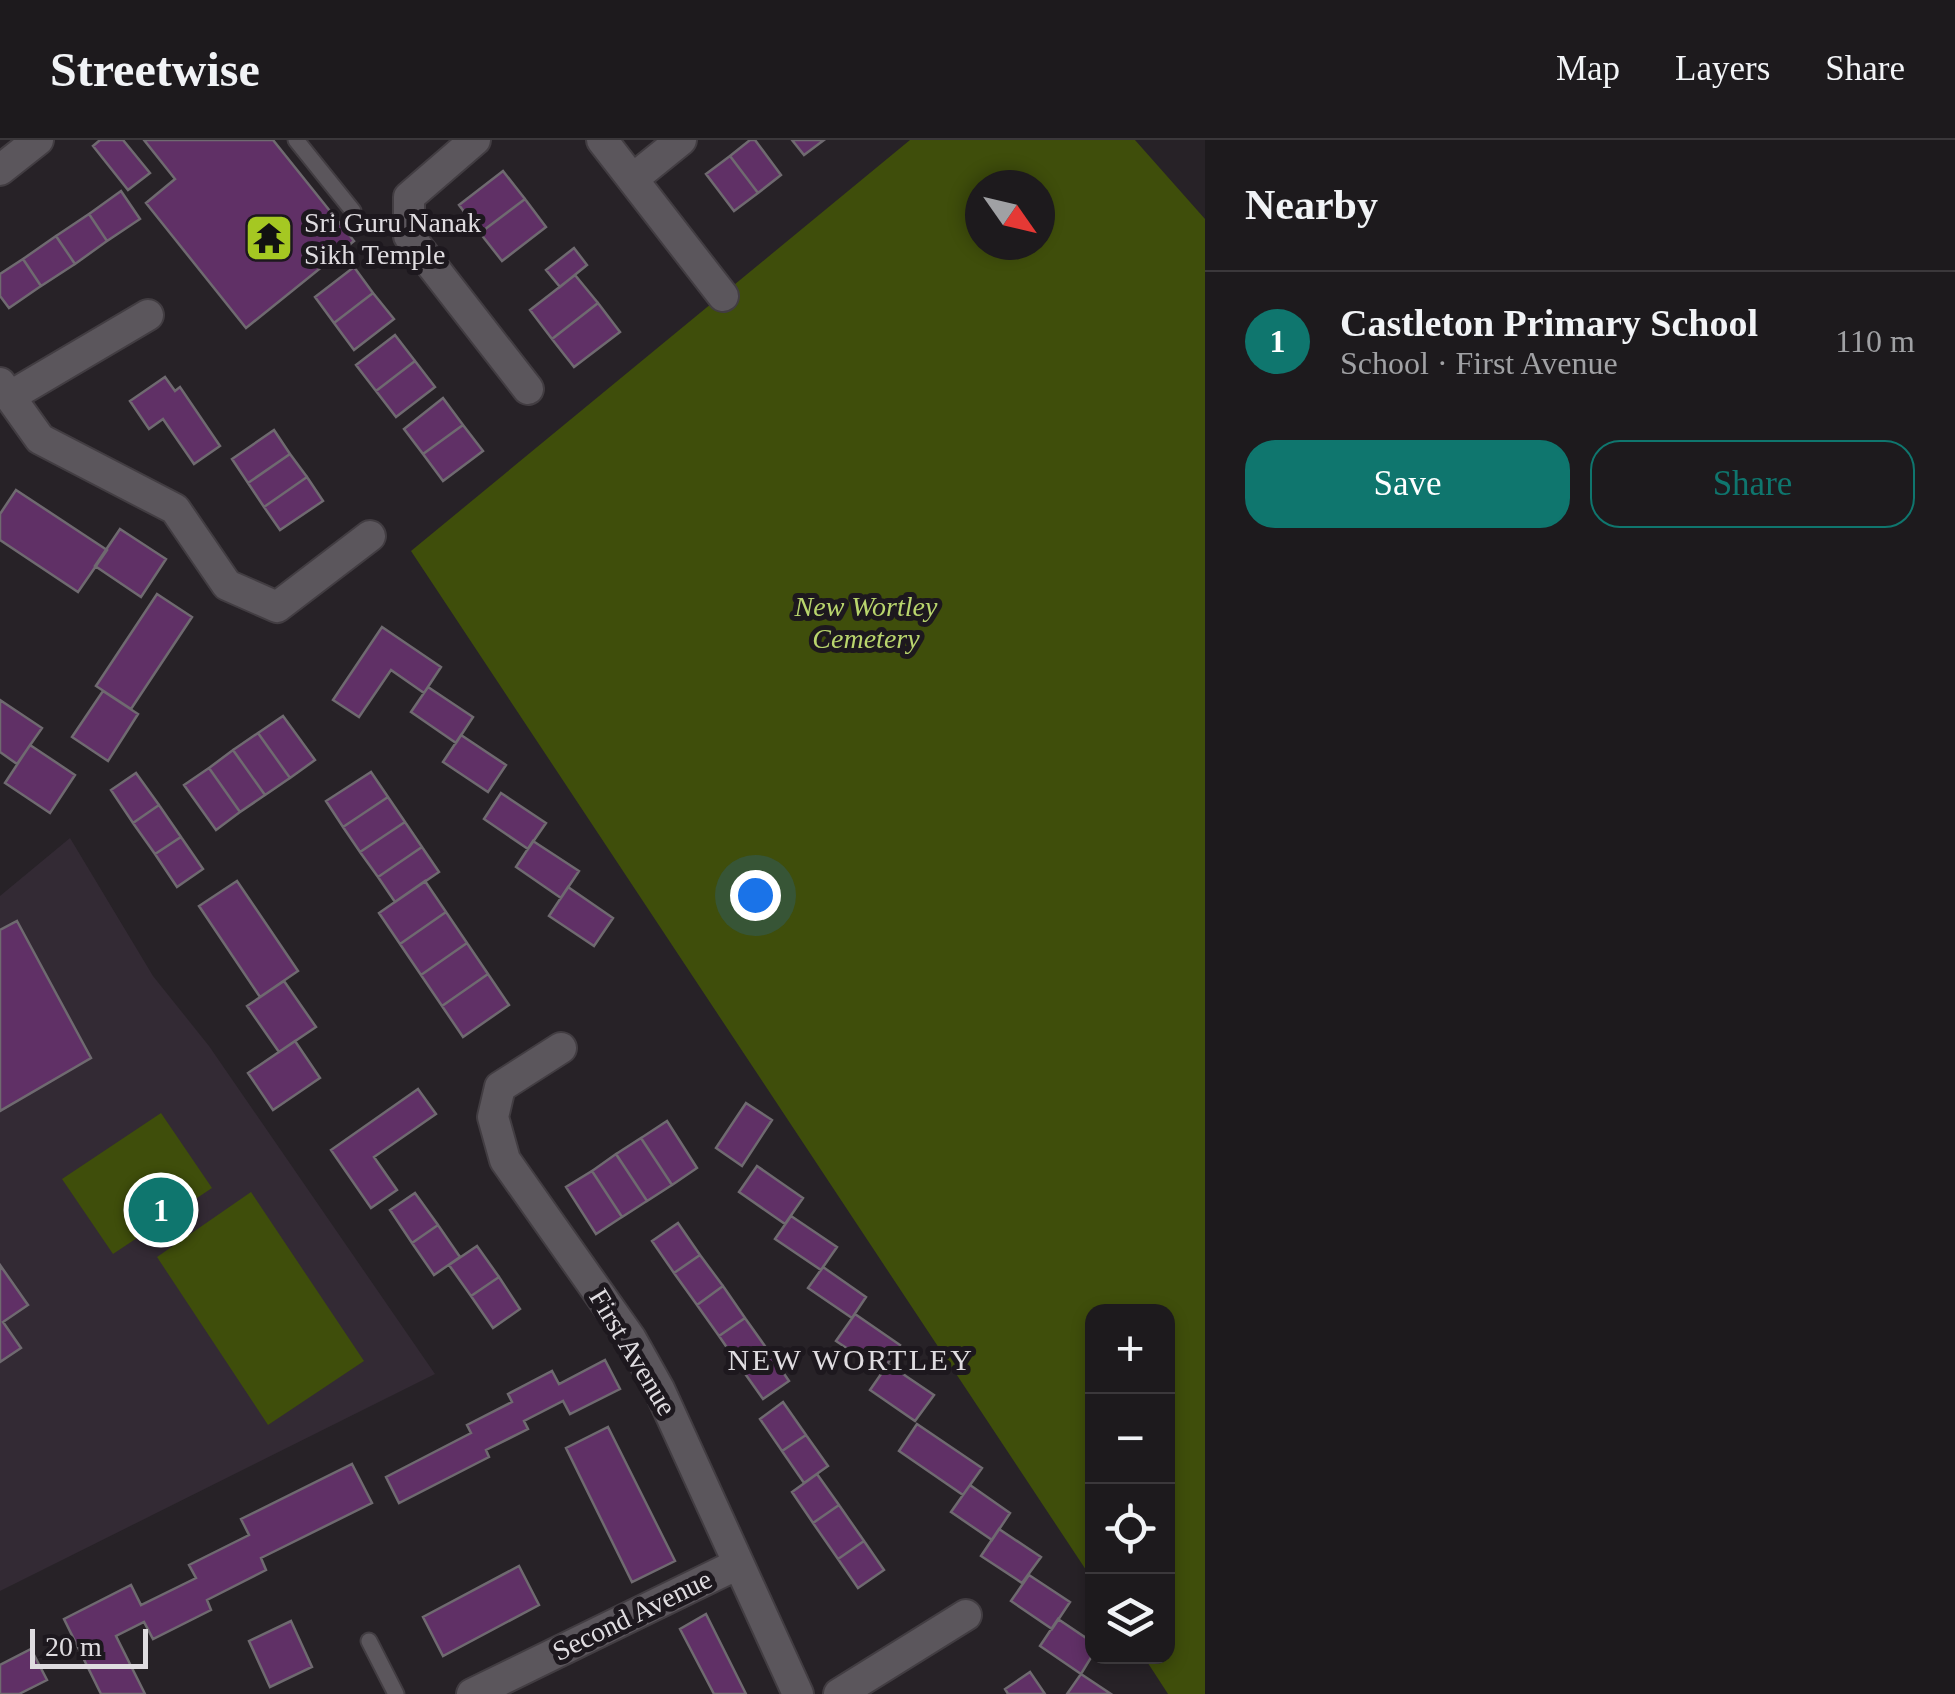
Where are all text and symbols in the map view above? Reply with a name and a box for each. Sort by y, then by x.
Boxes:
text: Streetwise [50,43,260,96]
text: Map [1556,49,1620,88]
text: Layers [1675,49,1770,88]
text: Share [1825,49,1905,88]
north arrow [965,170,1055,260]
text: Nearby [1245,182,1378,228]
place label: Sri Guru Nanak Sikh Temple [304,207,481,270]
temple icon: Sri Guru Nanak Sikh Temple [243,212,295,264]
text: Castleton Primary School [1340,302,1758,344]
text: 1 [1270,323,1286,359]
text: 110 m [1835,323,1915,359]
text: School · First Avenue [1340,345,1618,381]
button: Save [1245,440,1570,528]
button: Share [1590,440,1915,528]
park label: New Wortley Cemetery [794,591,938,654]
your location [730,870,781,921]
pin: 1 [128,1172,194,1248]
street label: First Avenue [583,1283,683,1421]
map controls [1085,1304,1175,1664]
button: + [1085,1304,1175,1394]
district label: NEW WORTLEY [727,1343,975,1376]
button: − [1085,1394,1175,1484]
button: locate [1085,1484,1175,1574]
street label: Second Avenue [548,1563,716,1667]
button: layers [1085,1574,1175,1664]
scale bar [30,1624,148,1668]
text: 20 m [45,1631,102,1662]

